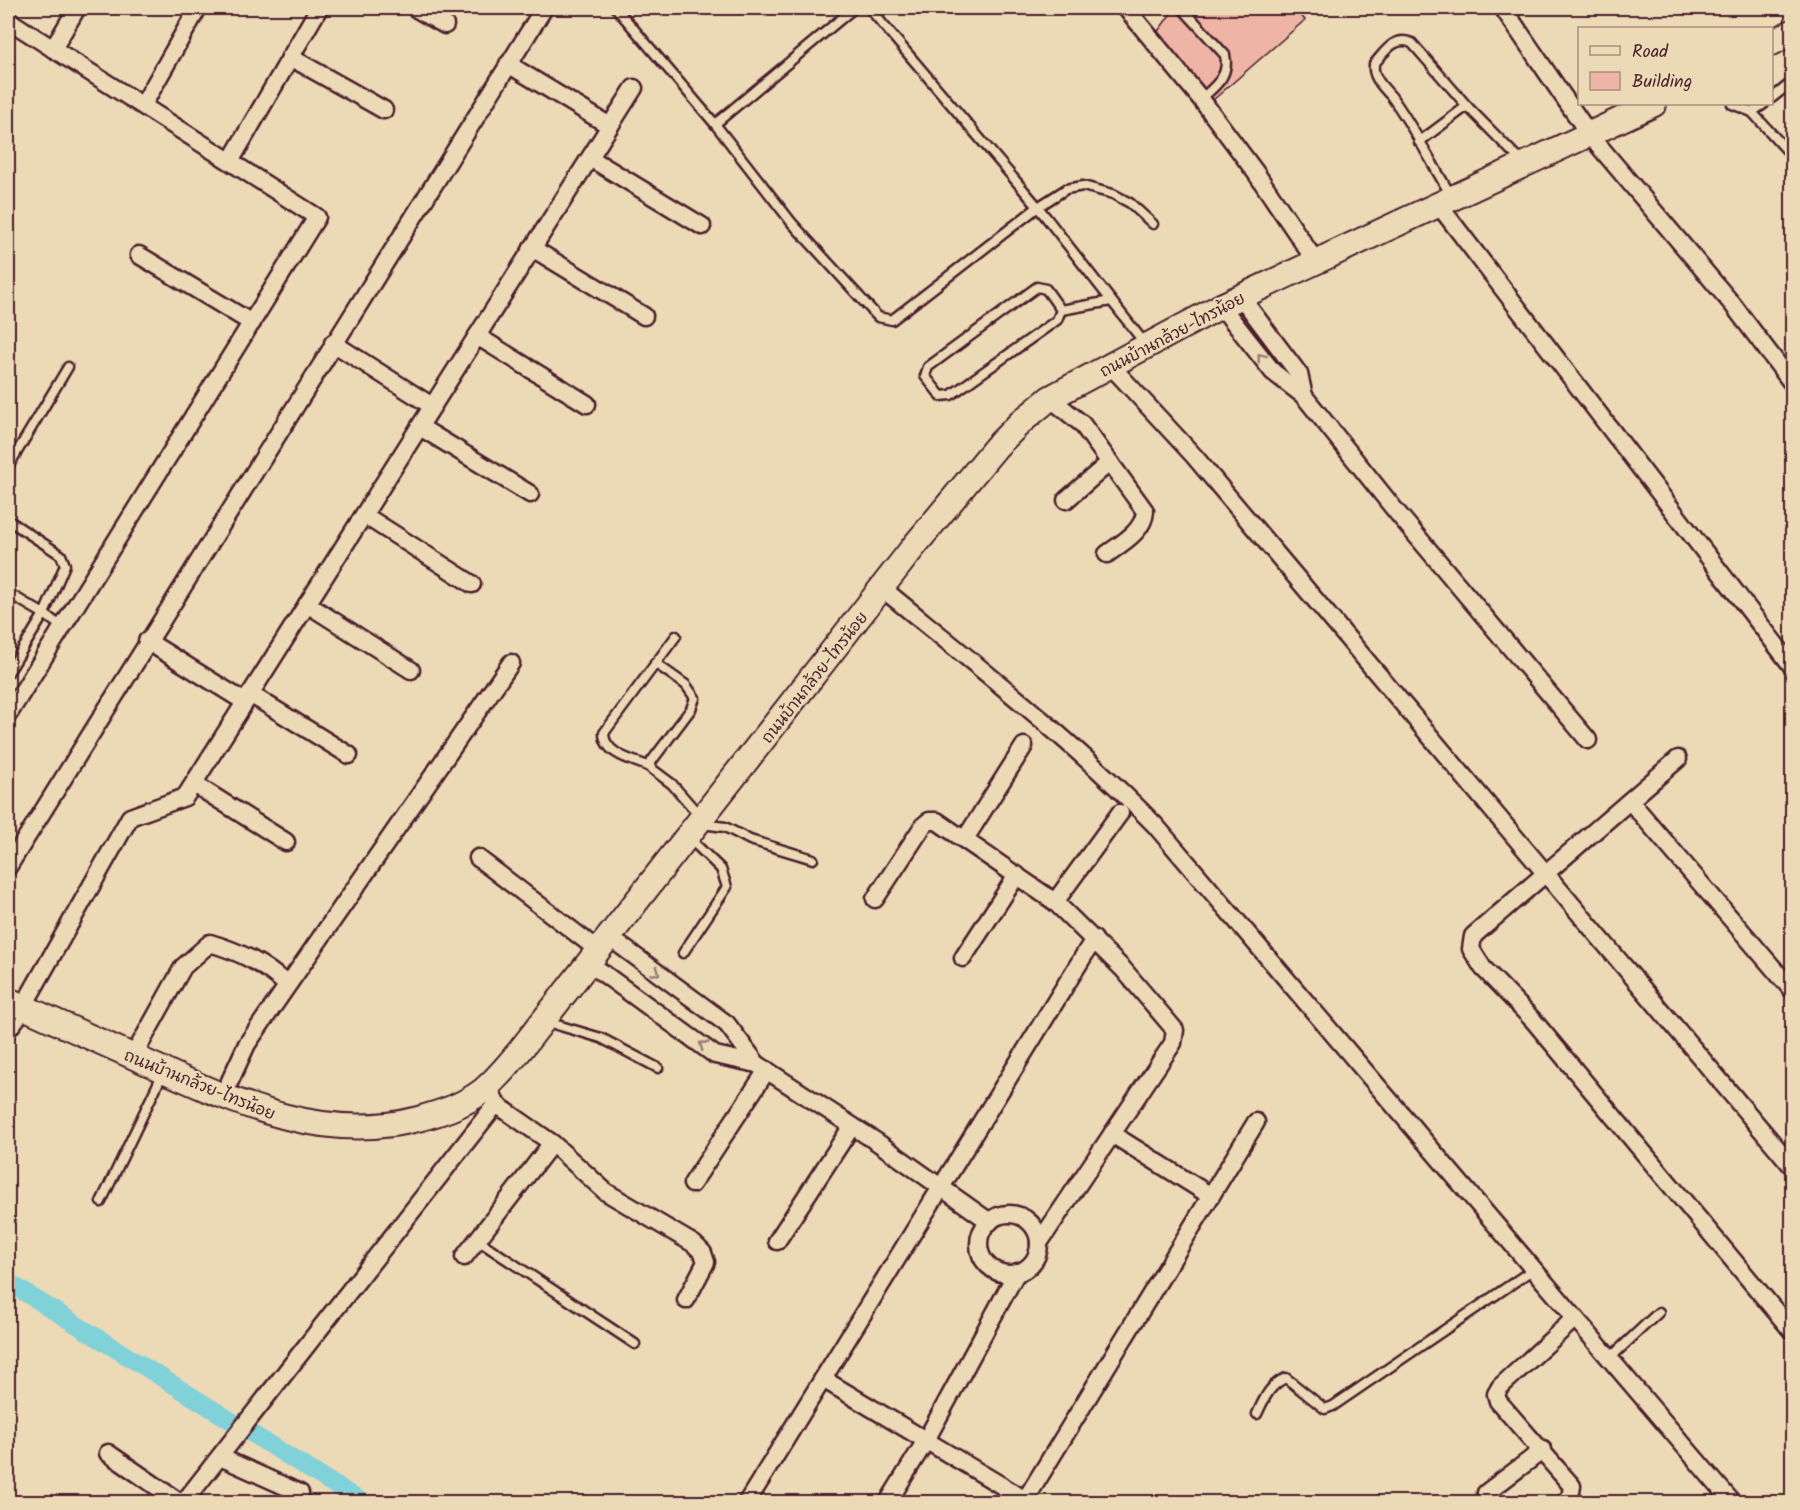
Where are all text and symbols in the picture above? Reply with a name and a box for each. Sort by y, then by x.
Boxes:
legend [1578,27,1773,105]
text: Road [1632,38,1669,67]
text: Building [1632,68,1692,97]
street label: ถนนบ้านกล้วย-ไทรน้อย [1096,286,1250,384]
one-way arrow [1258,352,1269,363]
street label: ถนนบ้านกล้วย-ไทรน้อย [756,607,875,749]
one-way arrow [650,965,661,976]
one-way arrow [698,1042,709,1053]
street label: ถนนบ้านกล้วย-ไทรน้อย [120,1044,279,1127]

